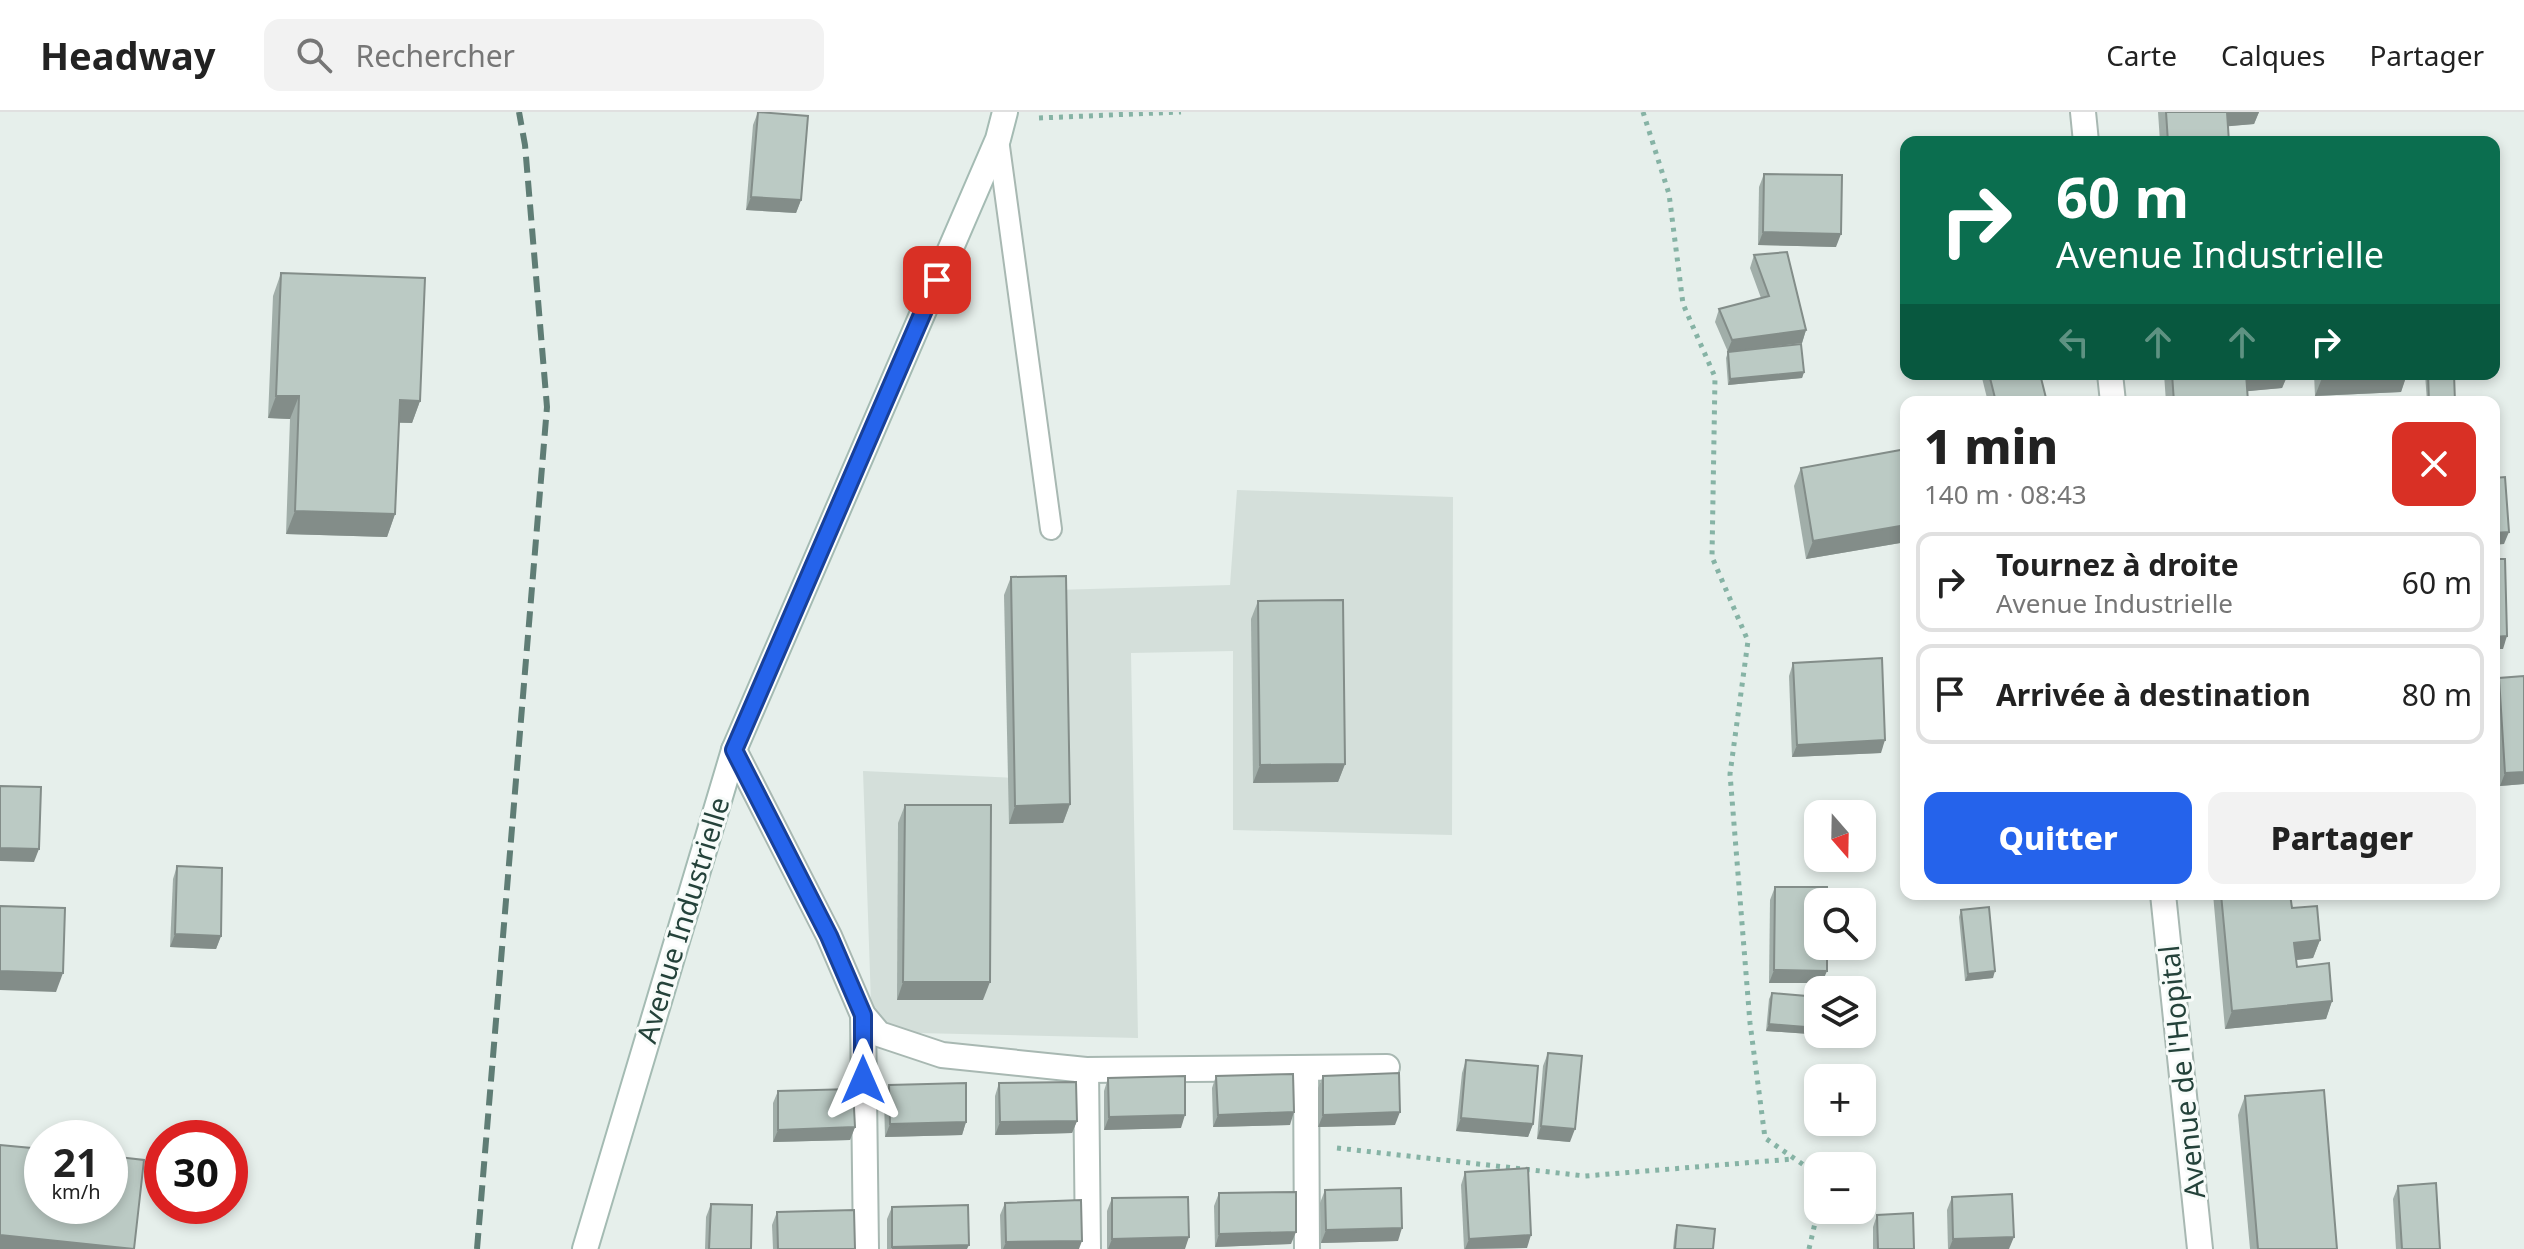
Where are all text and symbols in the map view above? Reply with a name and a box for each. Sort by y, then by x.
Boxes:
search box [264,19,824,91]
text: Headway [40,29,216,81]
icon: search [292,33,336,77]
text: Rechercher [356,35,515,76]
text: Carte [2106,36,2177,74]
text: Calques [2221,36,2325,74]
text: Partager [2369,36,2484,74]
text: 60 m [2056,158,2189,234]
icon: right [1924,168,2028,272]
text: Avenue Industrielle [2056,230,2384,279]
pin [903,246,971,314]
icon: arrive [915,258,959,302]
icon: left [2052,320,2096,364]
icon: ahead [2136,320,2180,364]
icon: ahead [2220,320,2264,364]
icon: right [2304,320,2348,364]
text: 1 min [1924,413,2058,478]
button: close [2392,422,2476,506]
text: 140 m · 08:43 [1924,476,2087,512]
text: Tournez à droite [1996,544,2239,585]
icon: right [1928,560,1972,604]
text: 60 m [2402,562,2472,603]
text: Avenue Industrielle [1996,585,2233,621]
icon: arrive [1928,672,1972,716]
text: Arrivée à destination [1996,674,2311,715]
text: 80 m [2402,674,2472,715]
street label: Avenue Industrielle [627,792,738,1047]
button: Quitter [1924,792,2192,884]
button: Partager [2208,792,2476,884]
north arrow [1804,800,1876,872]
map controls [1804,800,1876,1224]
button: search [1804,888,1876,960]
street label: Avenue de l'Hopital [2149,944,2213,1201]
button: layers [1804,976,1876,1048]
position arrow [821,1038,905,1122]
button: + [1804,1064,1876,1136]
speed limit sign: 30 [144,1120,248,1224]
text: 21 [53,1134,99,1189]
button: − [1804,1152,1876,1224]
text: km/h [51,1178,101,1205]

